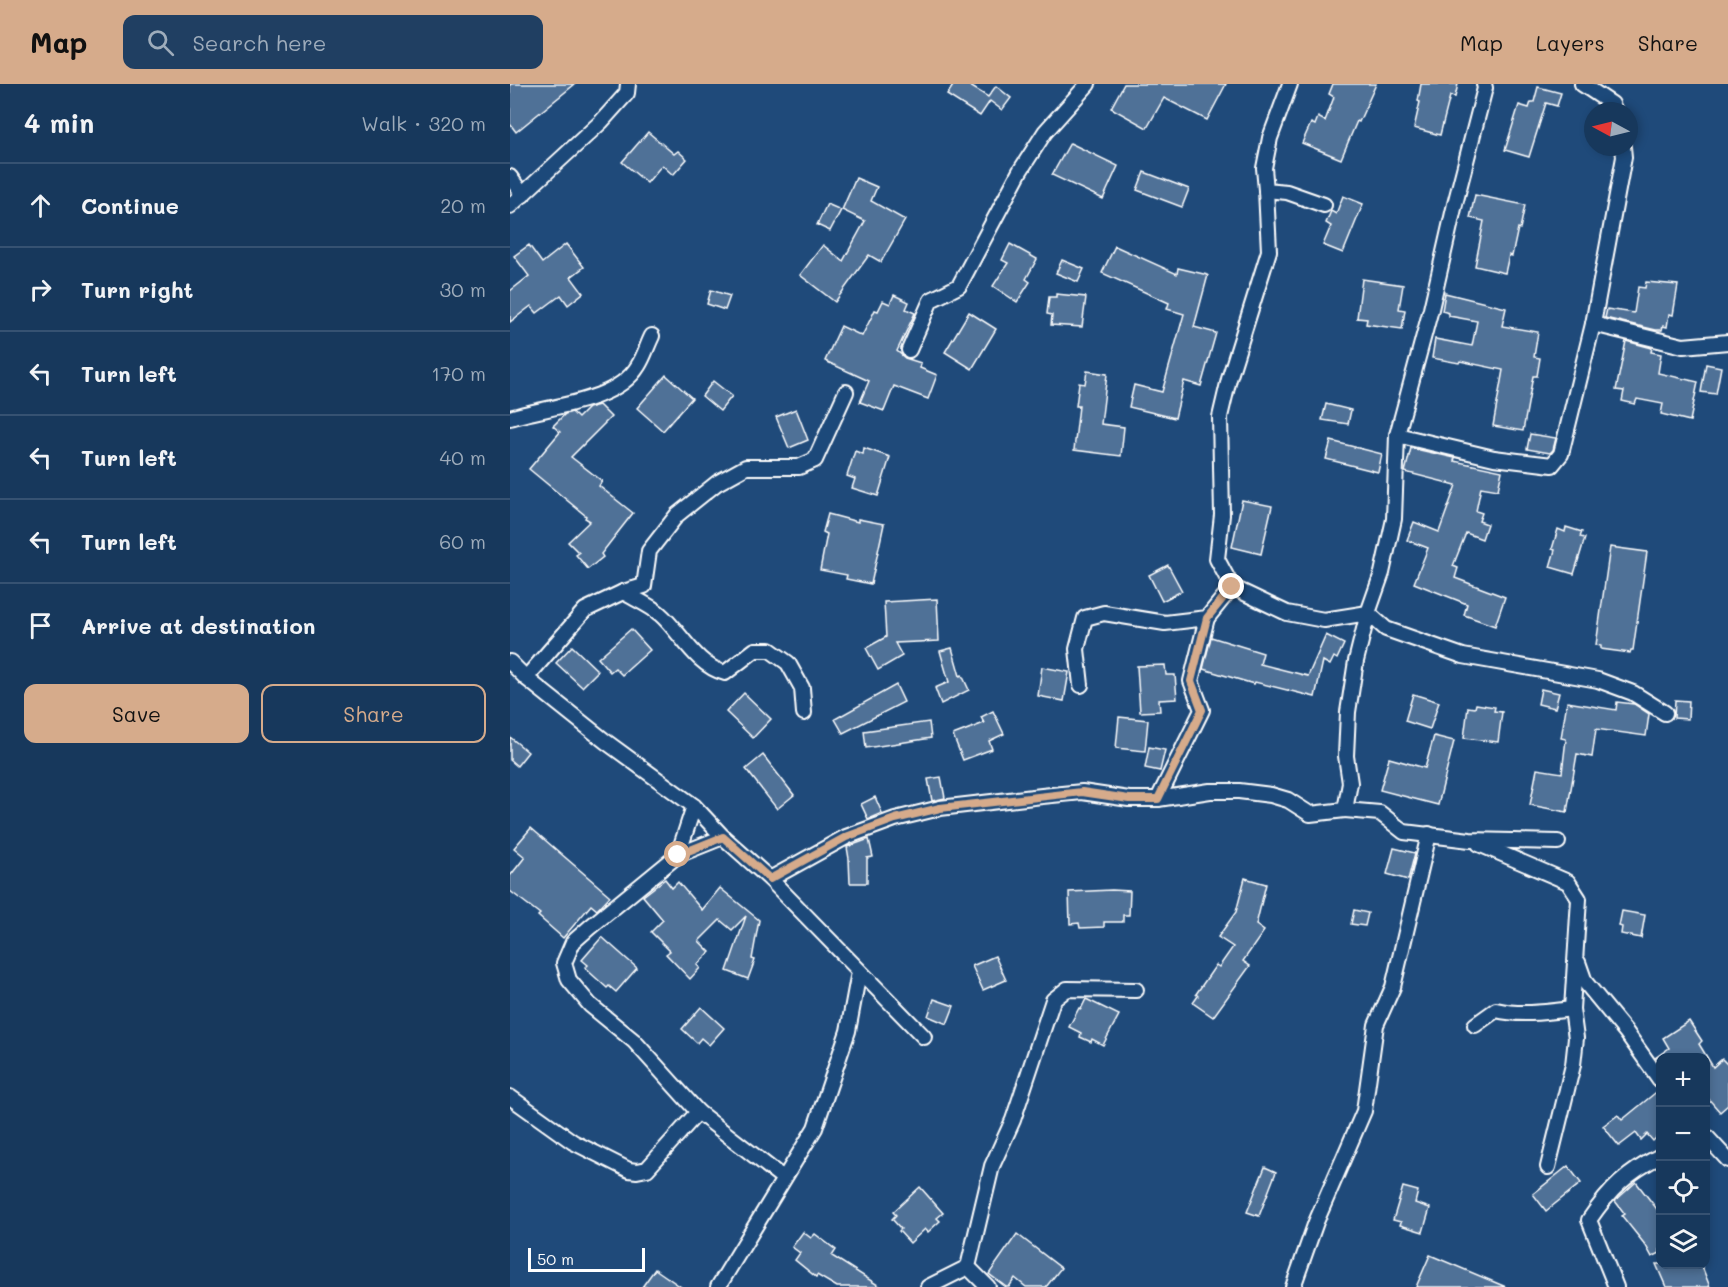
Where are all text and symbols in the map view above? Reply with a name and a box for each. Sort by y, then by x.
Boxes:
search box [123,15,543,69]
text: Map [30,24,87,60]
icon: search [144,26,177,59]
text: Search here [192,28,326,57]
text: Map [1460,29,1503,56]
text: Layers [1536,29,1605,56]
text: Share [1638,29,1698,56]
north arrow [1584,102,1638,156]
text: 4 min [24,106,94,140]
text: Walk · 320 m [361,110,486,136]
icon: ahead [24,189,57,222]
text: Continue [81,191,179,220]
text: 20 m [440,192,486,218]
icon: right [24,273,57,306]
text: Turn right [81,275,193,304]
text: 30 m [440,276,486,302]
icon: left [24,357,57,390]
text: Turn left [81,359,177,388]
text: 170 m [431,360,486,386]
icon: left [24,441,57,474]
text: Turn left [81,443,177,472]
text: 40 m [440,444,486,470]
icon: left [24,525,57,558]
text: Turn left [81,527,177,556]
text: 60 m [439,528,486,554]
route end [1218,573,1244,599]
icon: arrive [24,609,57,642]
text: Arrive at destination [81,611,316,640]
button: Save [24,684,249,743]
button: Share [261,684,486,743]
route start [664,841,690,867]
map controls [1656,1053,1710,1269]
button: + [1656,1053,1710,1107]
button: − [1656,1107,1710,1161]
button: locate [1656,1161,1710,1215]
button: layers [1656,1215,1710,1269]
scale bar [528,1245,645,1272]
text: 50 m [537,1248,574,1269]

